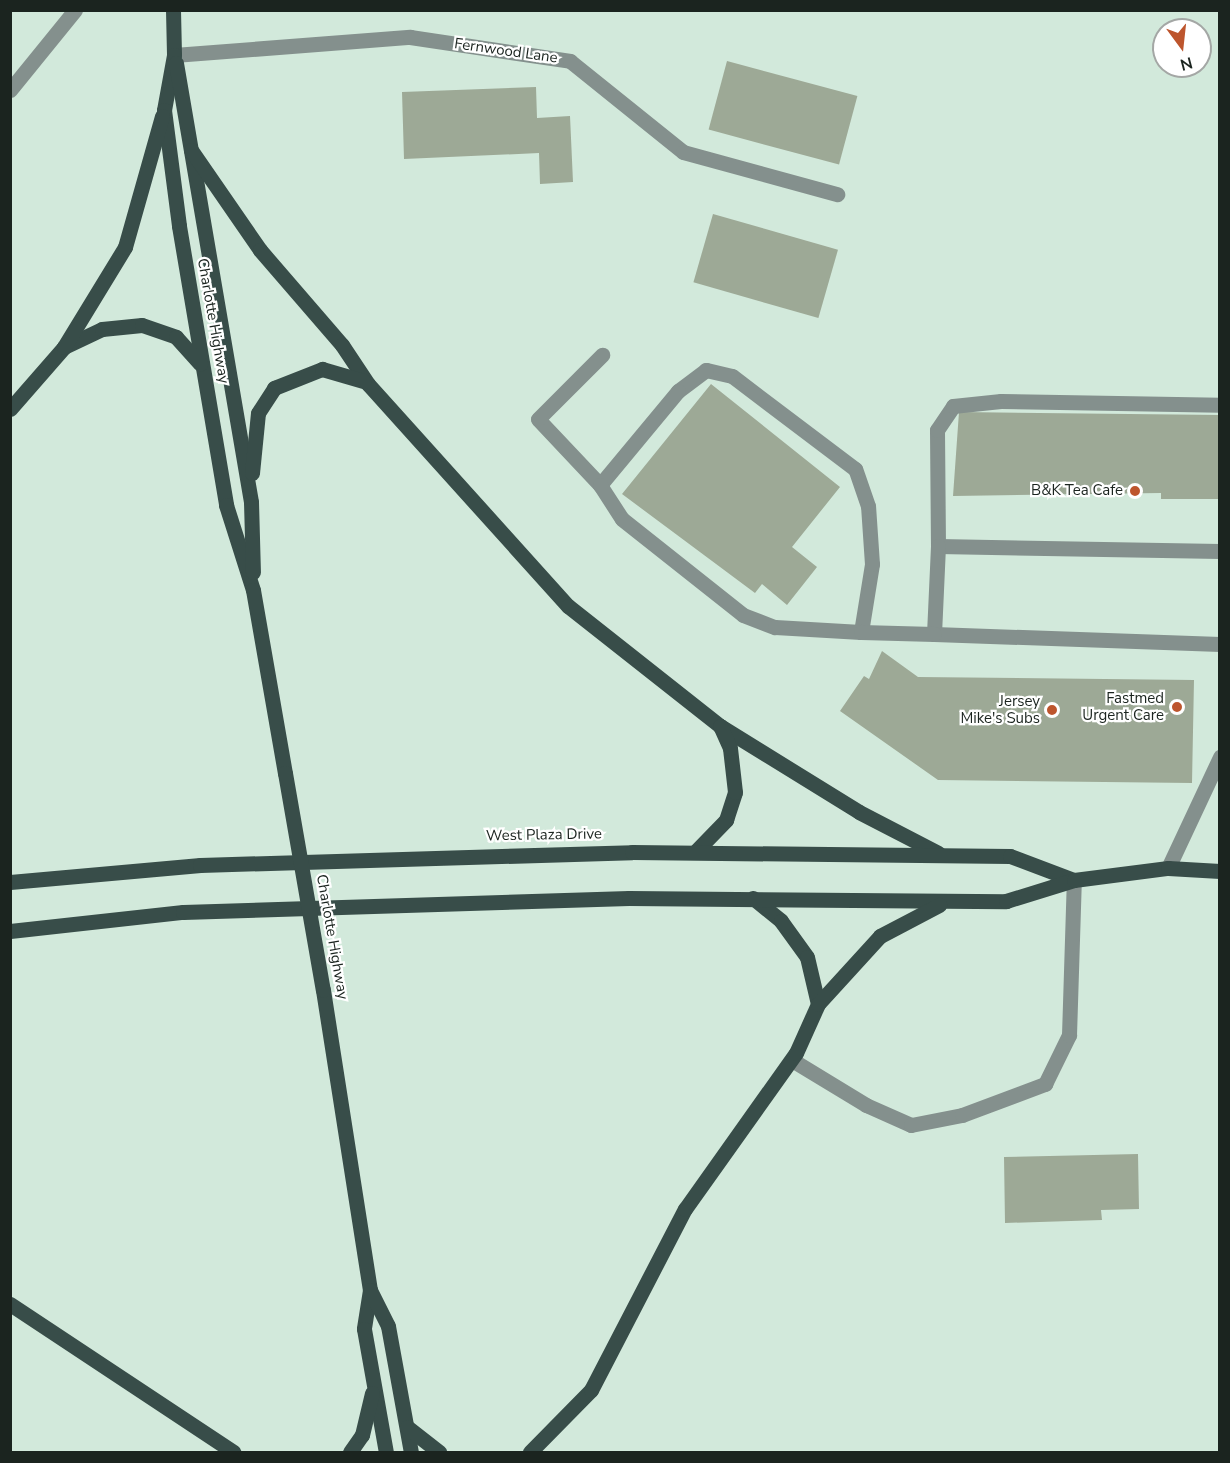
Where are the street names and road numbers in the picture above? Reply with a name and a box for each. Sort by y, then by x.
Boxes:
street label: Fernwood Lane [453,35,559,67]
street label: Charlotte Highway [193,257,233,385]
street label: West Plaza Drive [486,825,602,845]
street label: Charlotte Highway [312,873,352,1001]

